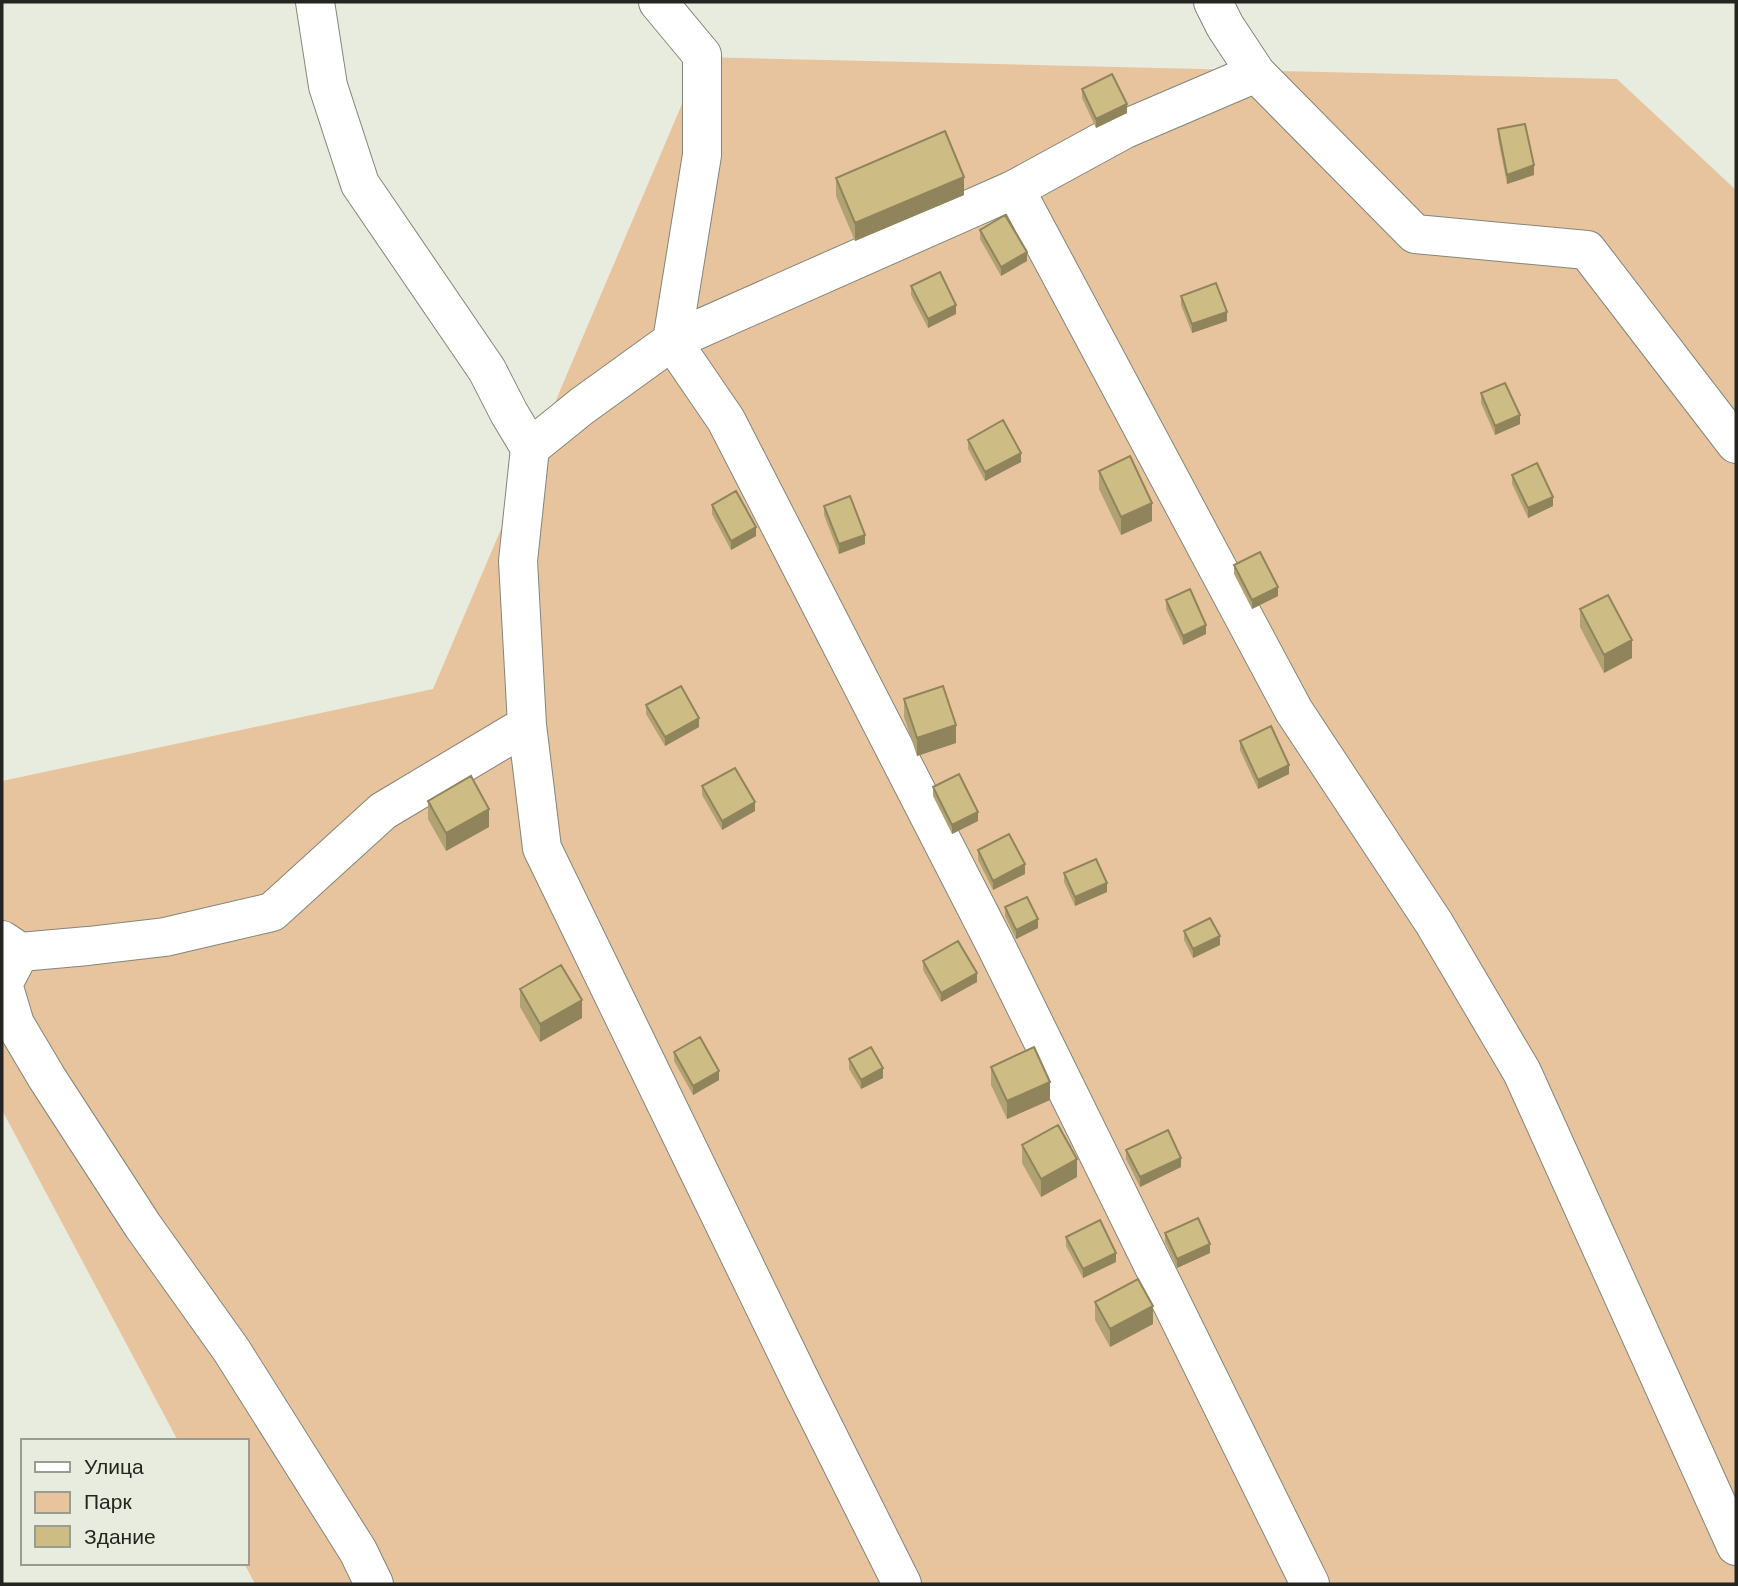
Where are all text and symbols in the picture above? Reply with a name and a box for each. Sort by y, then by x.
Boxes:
legend [21,1439,248,1565]
text: Улица [84,1455,144,1478]
text: Парк [84,1490,132,1513]
text: Здание [84,1525,156,1548]

